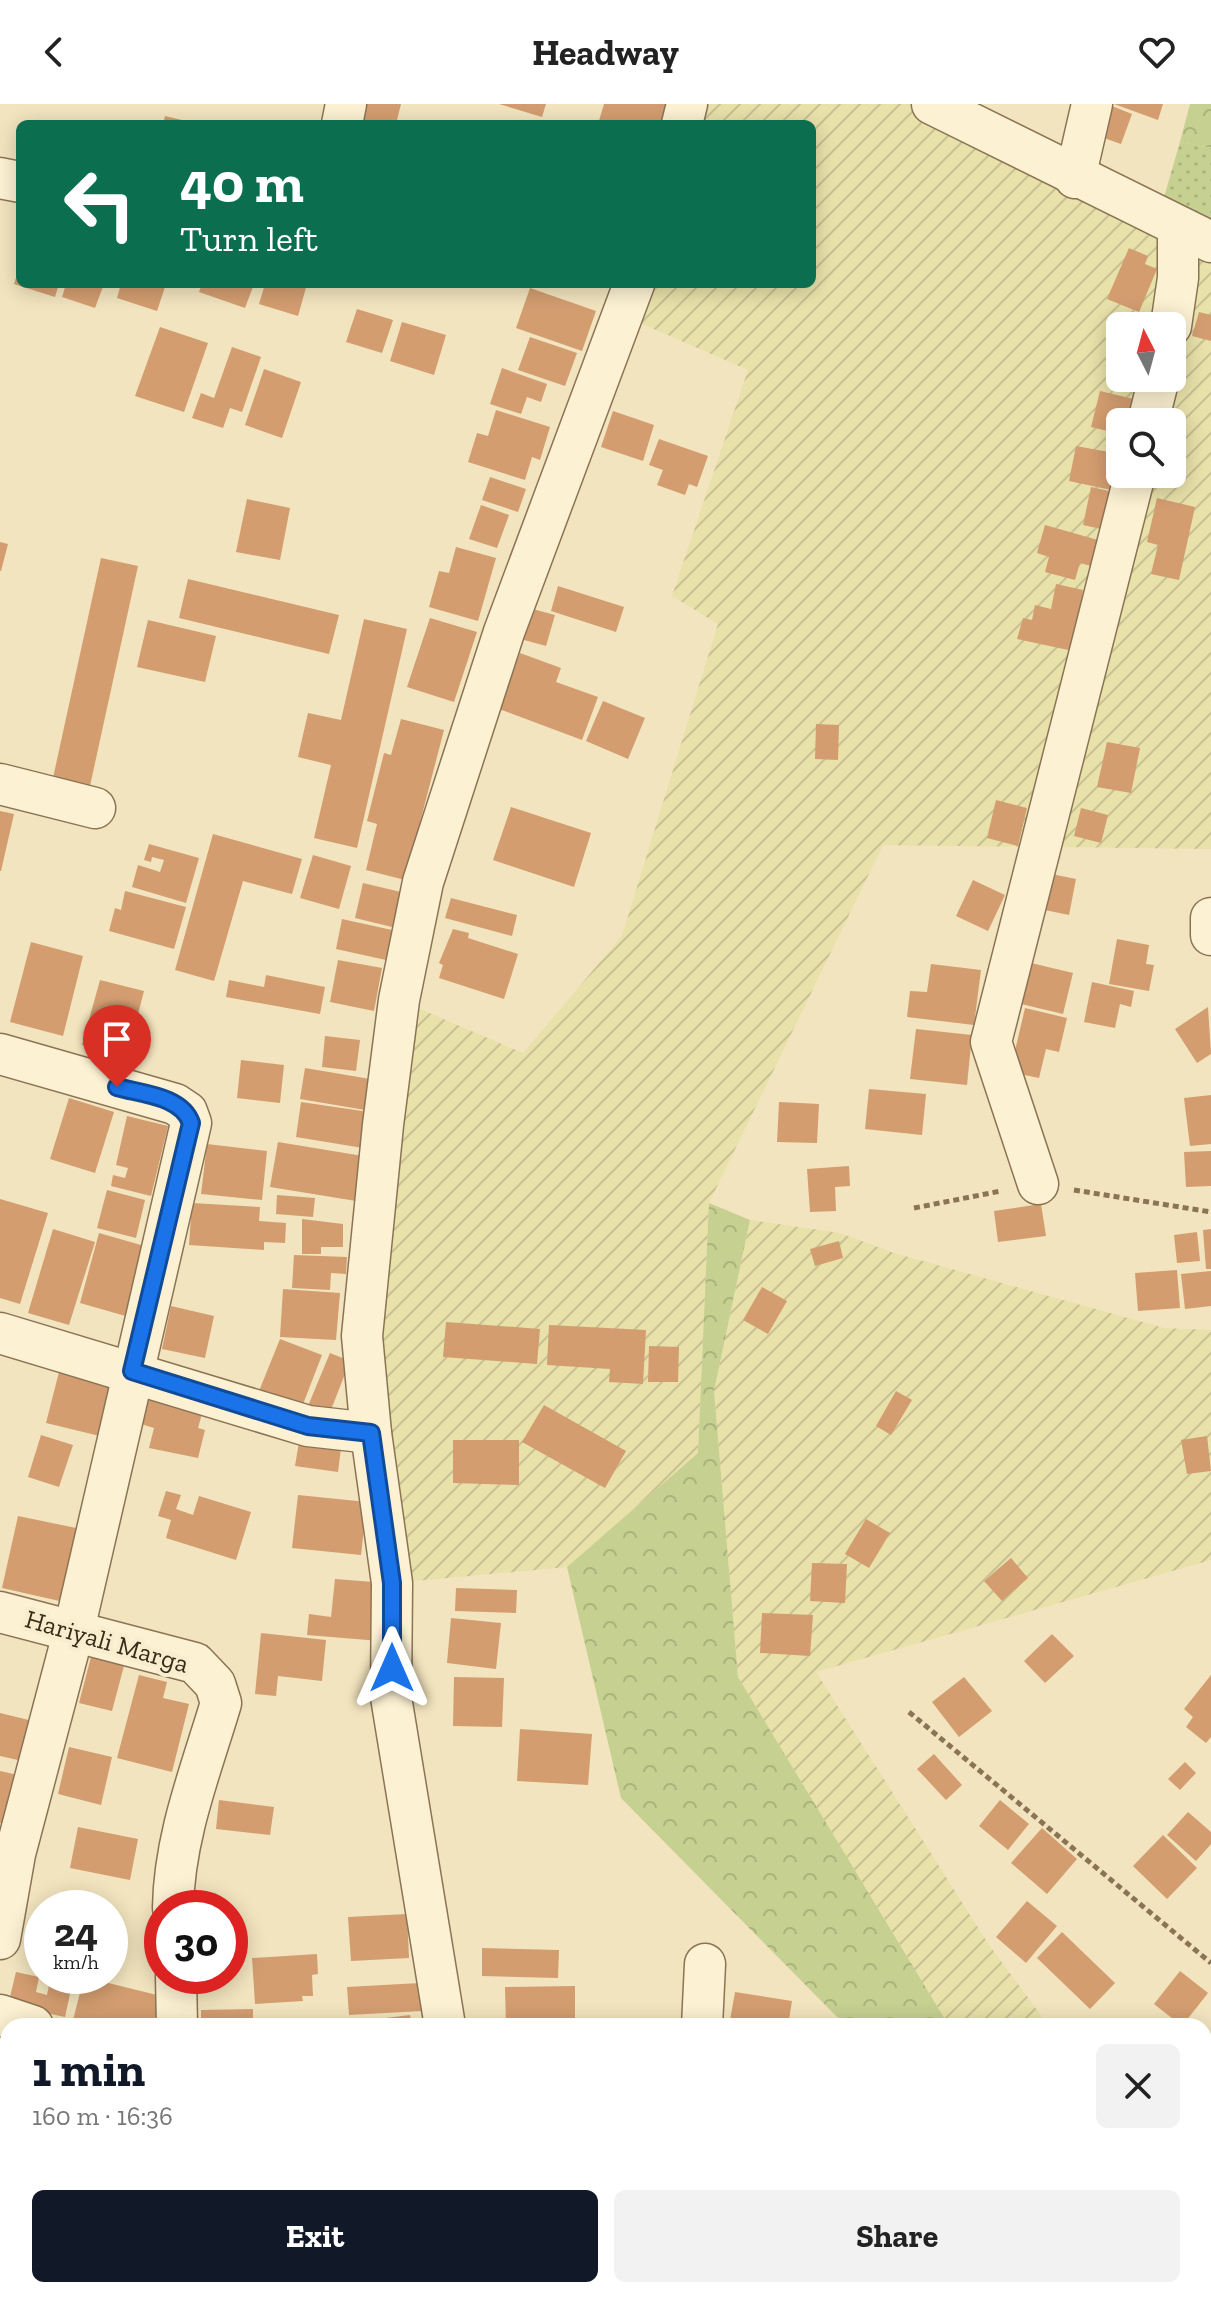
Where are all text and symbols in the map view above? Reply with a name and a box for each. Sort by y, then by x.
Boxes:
icon: back [32,30,76,74]
icon: heart [1135,30,1179,74]
text: Headway [532,31,679,74]
text: 40 m [180,149,304,216]
icon: left [48,152,152,256]
text: Turn left [180,217,318,260]
north arrow [1106,312,1186,392]
map controls [1106,312,1186,488]
button: search [1106,408,1186,488]
pin [83,1005,151,1087]
icon: arrive [95,1017,139,1061]
street label: Hariyali Marga [22,1602,193,1680]
position arrow [350,1626,434,1710]
speed limit sign: 30 [144,1890,248,1994]
text: 24 [54,1908,98,1956]
text: km/h [53,1950,99,1974]
text: 1 min [32,2041,145,2098]
button: close [1096,2044,1180,2128]
text: 160 m · 16:36 [32,2100,173,2132]
button: Exit [32,2190,598,2282]
button: Share [614,2190,1180,2282]

